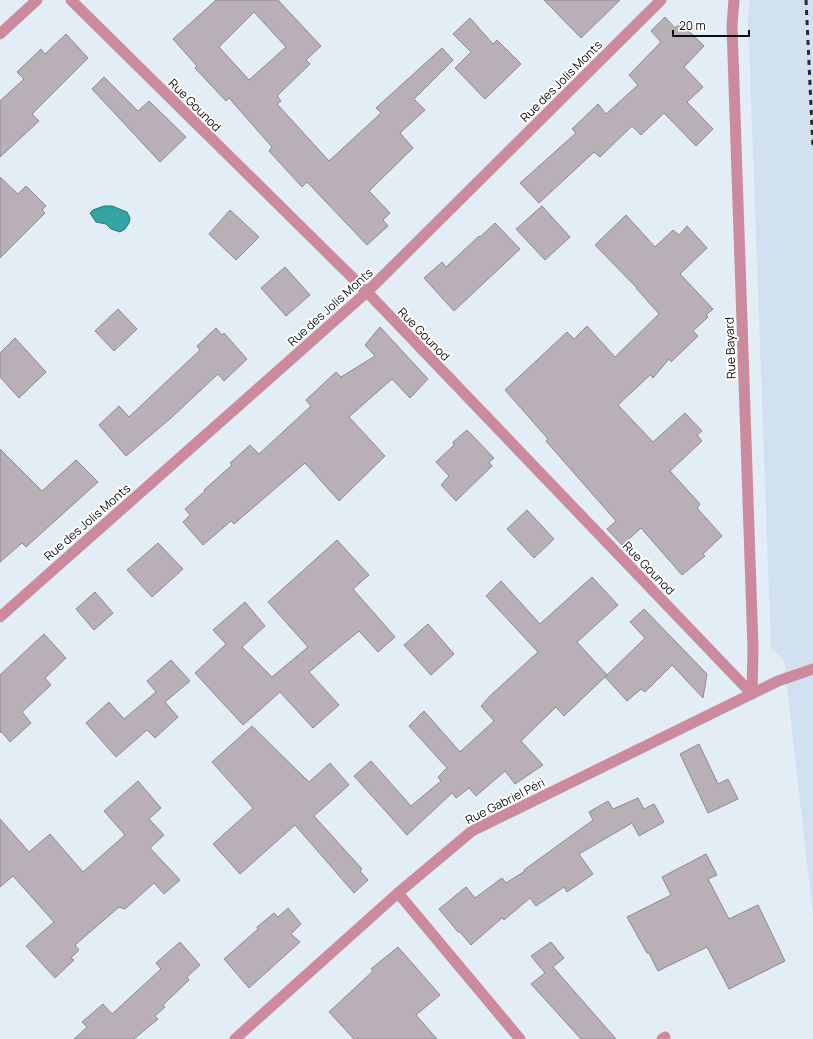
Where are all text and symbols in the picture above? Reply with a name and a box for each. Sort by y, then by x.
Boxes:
scale bar [673,12,749,38]
text: 20 m [679,17,706,34]
street label: Rue des Jolis Monts [516,36,606,126]
street label: Rue Gounod [165,75,225,135]
street label: Rue des Jolis Monts [284,264,376,350]
street label: Rue Gounod [394,304,454,364]
street label: Rue Bayard [720,317,740,379]
street label: Rue des Jolis Monts [40,480,134,564]
street label: Rue Gounod [619,538,679,598]
street label: Rue Gabriel Péri [462,774,548,828]

